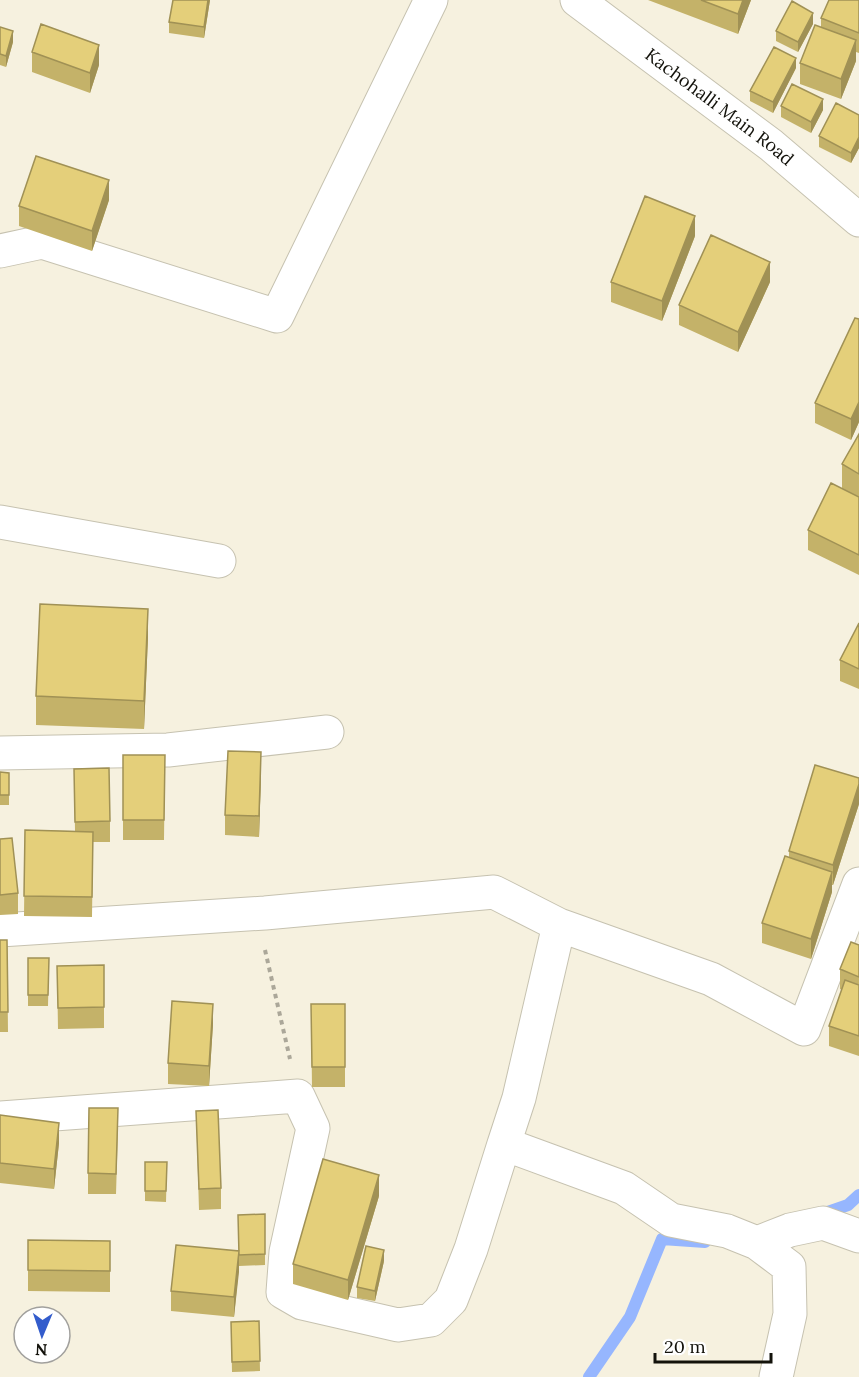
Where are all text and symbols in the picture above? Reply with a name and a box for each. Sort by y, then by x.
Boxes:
street label: Kachohalli Main Road [641,43,799,170]
north arrow [12,1305,72,1365]
scale bar [655,1326,770,1364]
text: 20 m [664,1335,706,1358]
text: N [35,1340,48,1360]

